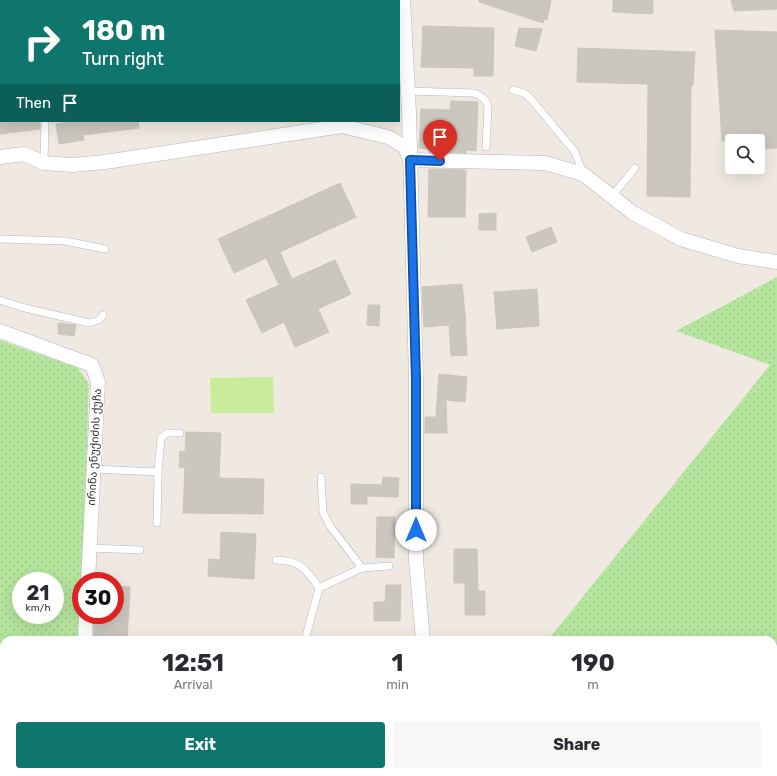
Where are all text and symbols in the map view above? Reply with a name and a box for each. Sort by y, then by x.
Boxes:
text: 180 m [82,14,166,47]
icon: right [16,16,68,68]
text: Turn right [82,48,164,70]
icon: arrive [59,92,81,114]
text: Then [16,94,51,112]
pin [423,120,457,161]
icon: arrive [429,126,451,148]
map controls [725,134,765,174]
button: search [725,134,765,174]
street label: ირინა ენუქიძის ქუჩა [85,388,104,506]
position arrow [395,509,437,551]
speed limit sign: 30 [72,572,124,624]
text: 21 [27,581,49,605]
text: km/h [26,602,50,614]
text: 12:51 [162,649,224,677]
text: 1 [392,649,404,677]
text: 190 [571,649,615,677]
text: Arrival [174,677,213,692]
text: min [386,677,409,692]
text: m [587,677,599,692]
button: Exit [16,722,385,768]
button: Share [393,722,761,768]

